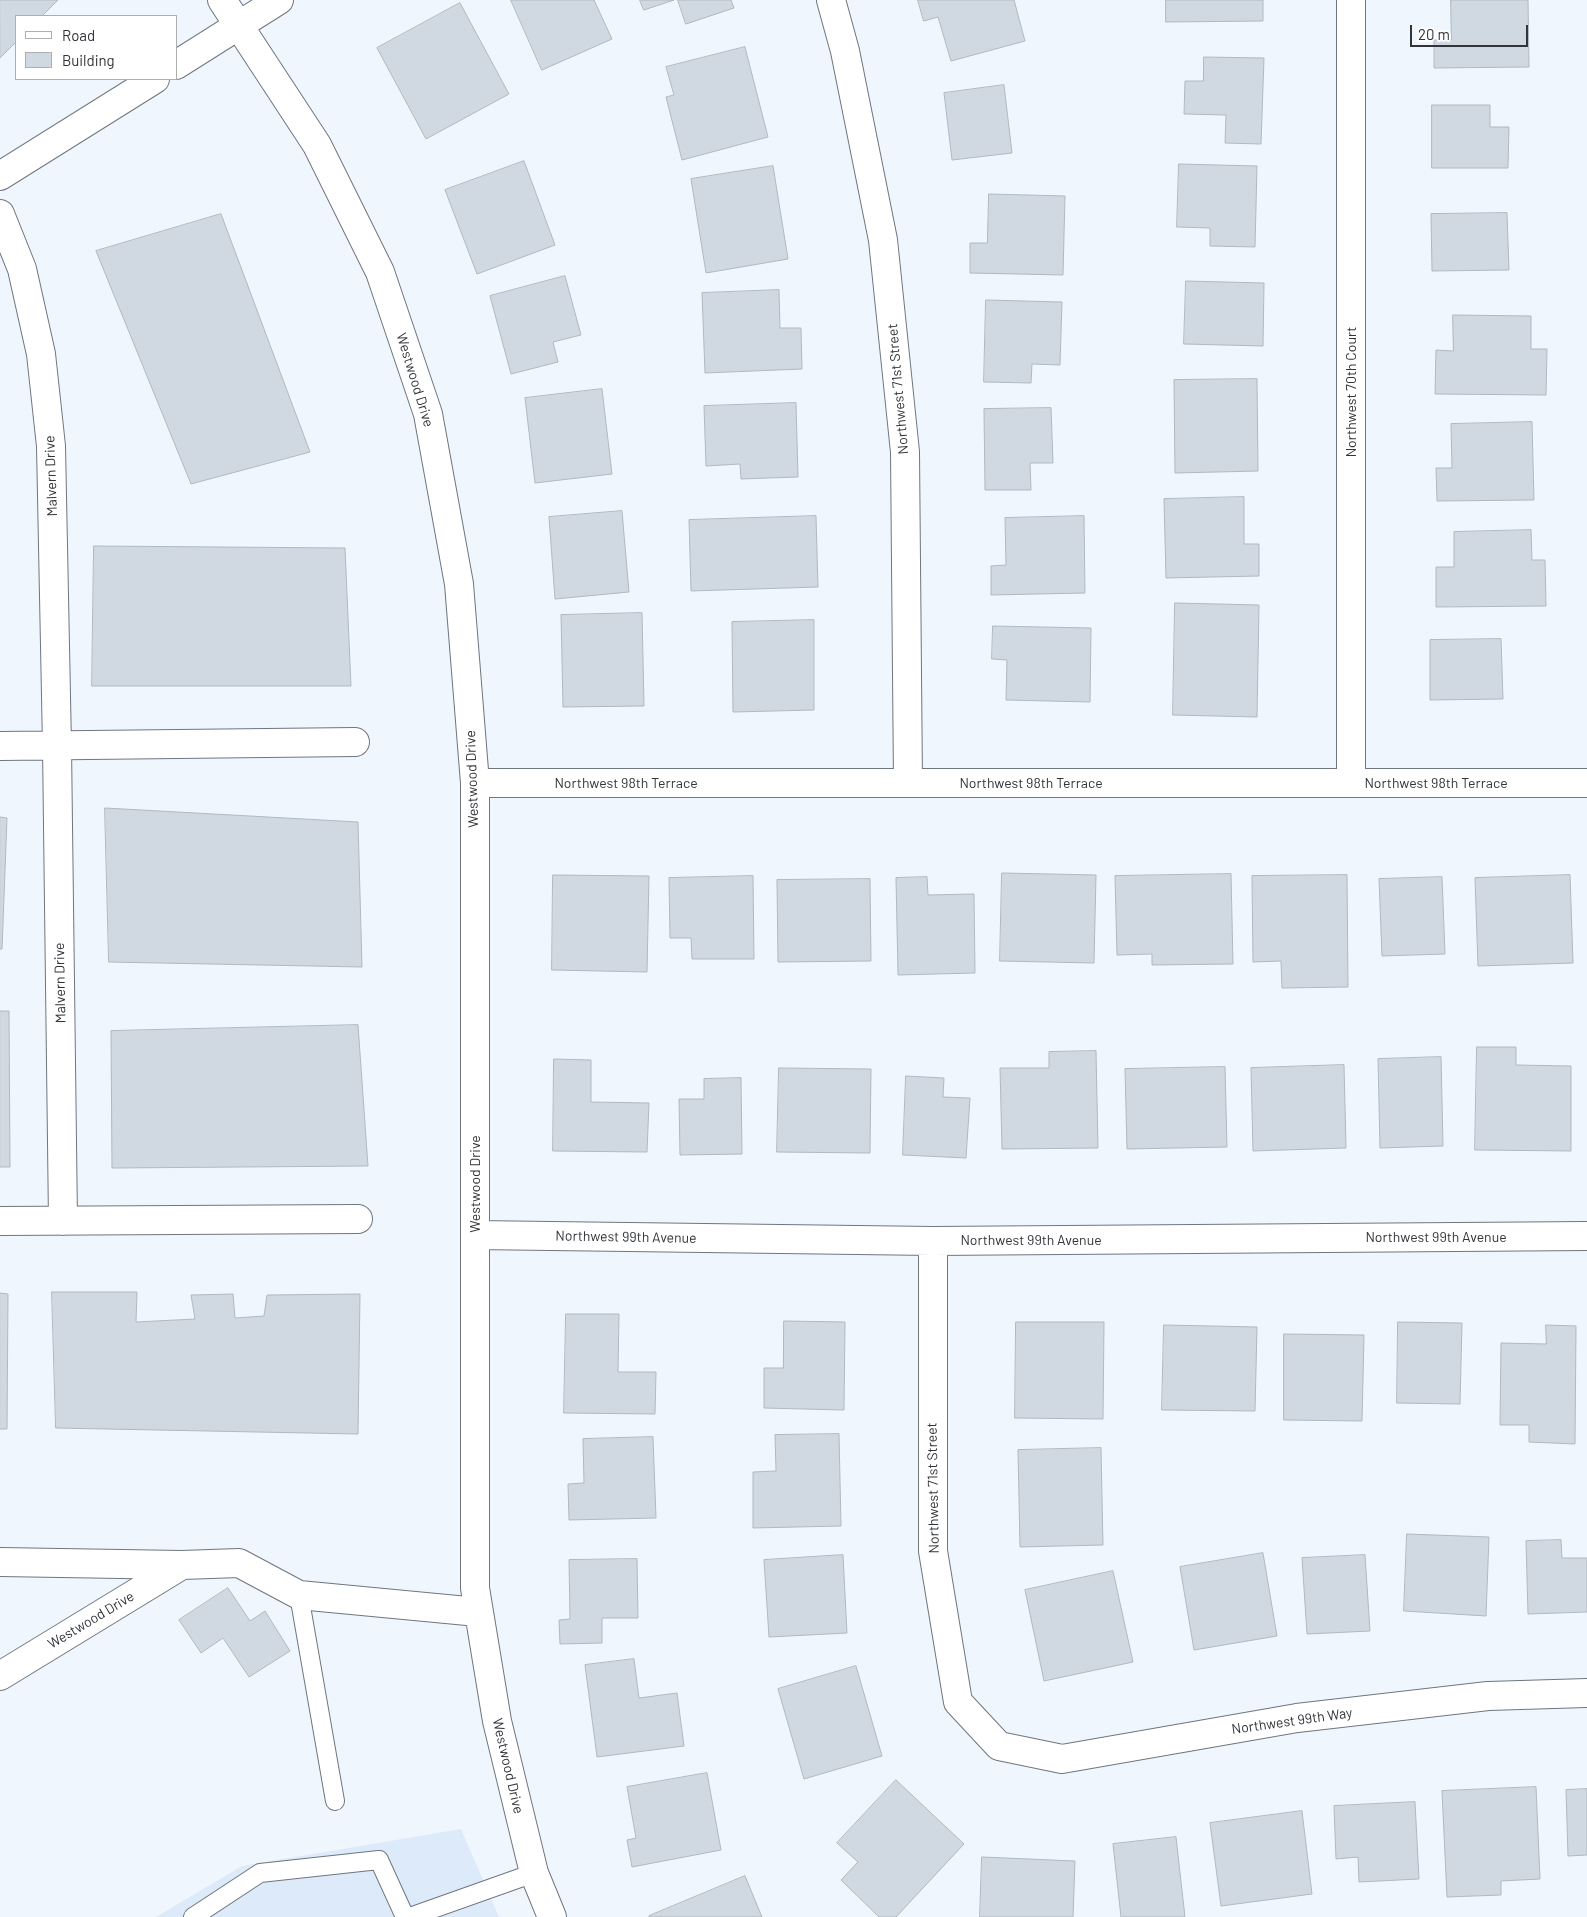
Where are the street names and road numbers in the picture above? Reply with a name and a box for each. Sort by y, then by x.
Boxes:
street label: Northwest 71st Street [884,323,912,455]
street label: Northwest 70th Court [1343,327,1359,457]
street label: Westwood Drive [393,331,437,429]
street label: Malvern Drive [41,435,61,517]
street label: Westwood Drive [462,730,482,828]
street label: Northwest 98th Terrace [554,775,698,791]
street label: Northwest 98th Terrace [959,775,1103,791]
street label: Northwest 98th Terrace [1364,775,1508,791]
street label: Malvern Drive [51,942,69,1024]
street label: Westwood Drive [467,1135,483,1233]
street label: Northwest 99th Avenue [555,1227,697,1247]
street label: Northwest 99th Avenue [1365,1229,1507,1245]
street label: Northwest 99th Avenue [960,1232,1102,1248]
street label: Northwest 71st Street [923,1422,943,1554]
street label: Westwood Drive [45,1588,137,1652]
street label: Northwest 99th Way [1230,1704,1354,1738]
street label: Westwood Drive [489,1717,527,1815]

